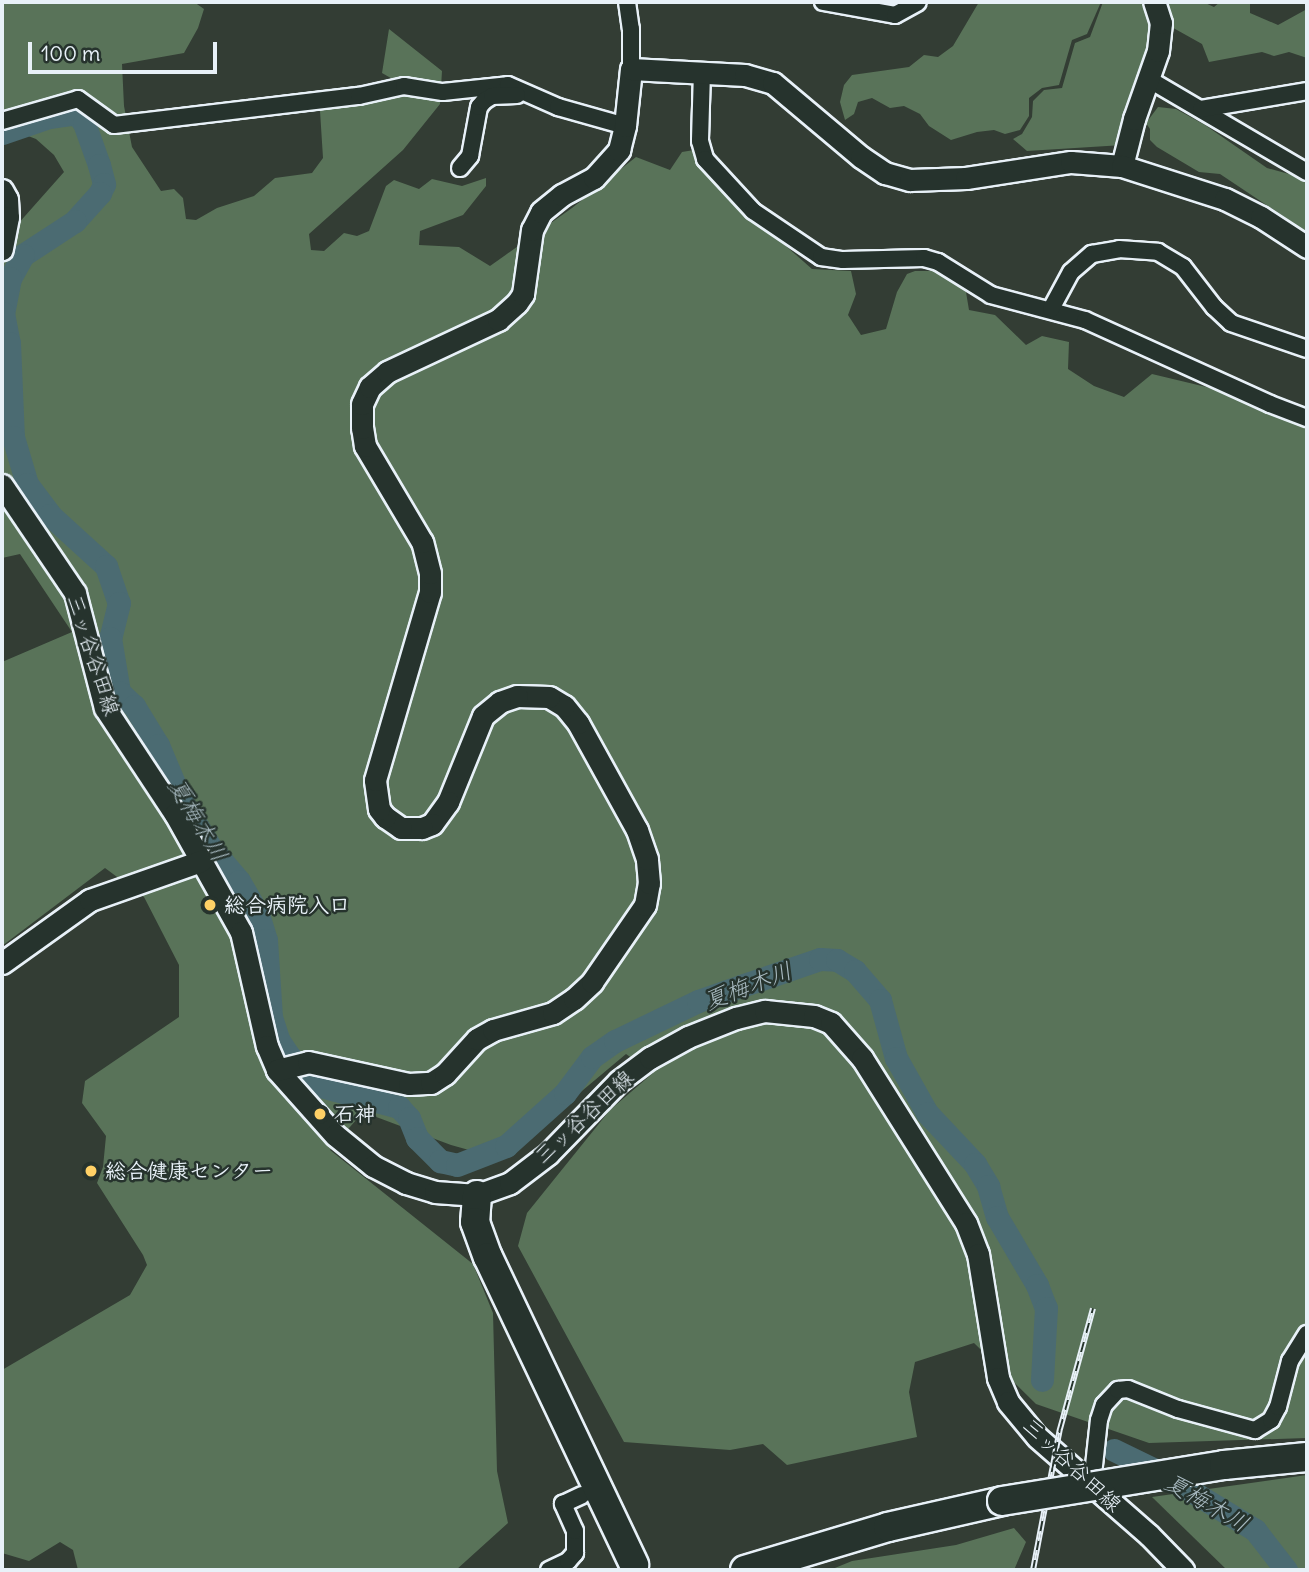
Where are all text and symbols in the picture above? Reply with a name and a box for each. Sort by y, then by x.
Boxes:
scale bar [32,28,220,72]
text: 100 m [41,40,100,67]
street label: 三ッ谷谷田線 [62,591,124,719]
water label: 夏梅木川 [162,773,234,867]
place label: 総合病院入口 [224,892,350,918]
marker: 総合病院入口 [202,897,218,913]
water label: 夏梅木川 [700,957,796,1015]
street label: 三ッ谷谷田線 [529,1065,639,1169]
place label: 石神 [334,1101,376,1127]
marker: 石神 [312,1106,328,1122]
place label: 総合健康センター [105,1158,273,1184]
marker: 総合健康センター [83,1163,99,1179]
street label: 三ッ谷谷田線 [1017,1413,1127,1517]
water label: 夏梅木川 [1160,1468,1254,1538]

